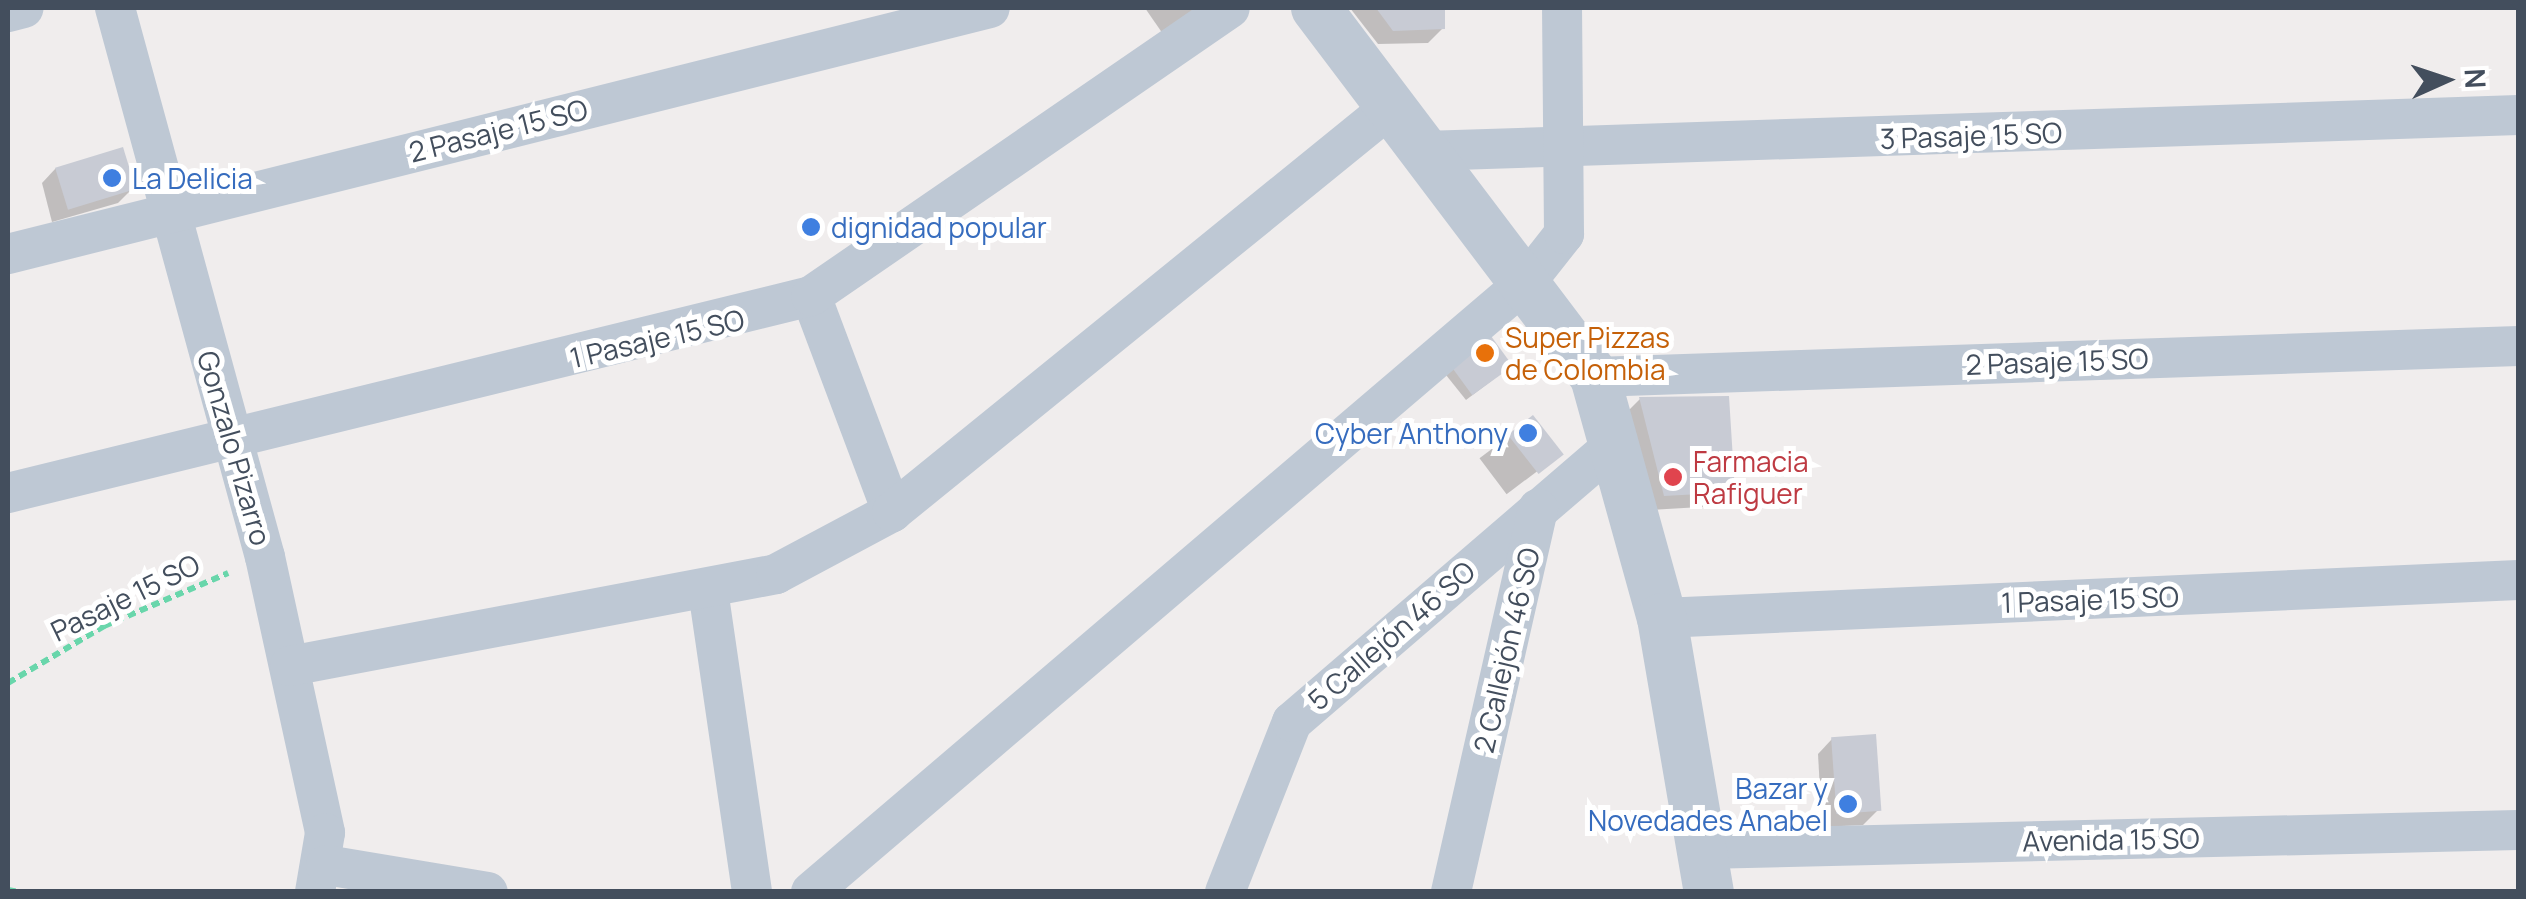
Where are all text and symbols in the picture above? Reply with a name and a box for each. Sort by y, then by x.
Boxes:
north arrow [2396,30,2496,130]
text: N [2456,67,2495,89]
street label: 2 Pasaje 15 SO [405,92,591,168]
street label: 3 Pasaje 15 SO [1879,115,2063,155]
place label: La Delicia [132,161,253,195]
marker: La Delicia [101,167,123,189]
place label: dignidad popular [831,210,1047,244]
marker: dignidad popular [800,216,822,238]
street label: 1 Pasaje 15 SO [567,302,747,374]
place label: Super Pizzas de Colombia [1505,320,1670,386]
street label: 2 Pasaje 15 SO [1965,341,2149,381]
marker: Super Pizzas de Colombia [1474,342,1496,364]
street label: Gonzalo Pizarro [191,347,279,549]
place label: Cyber Anthony [1315,416,1508,450]
marker: Cyber Anthony [1517,422,1539,444]
place label: Farmacia Rafiguer [1693,444,1809,510]
marker: Farmacia Rafiguer [1662,466,1684,488]
street label: 2 Callejón 46 SO [1466,544,1546,756]
street label: Pasaje 15 SO [45,547,205,647]
street label: 5 Callejón 46 SO [1301,554,1481,716]
street label: 1 Pasaje 15 SO [2001,579,2179,619]
place label: Bazar y Novedades Anabel [1588,771,1828,837]
marker: Bazar y Novedades Anabel [1837,793,1859,815]
street label: Avenida 15 SO [2022,821,2200,857]

